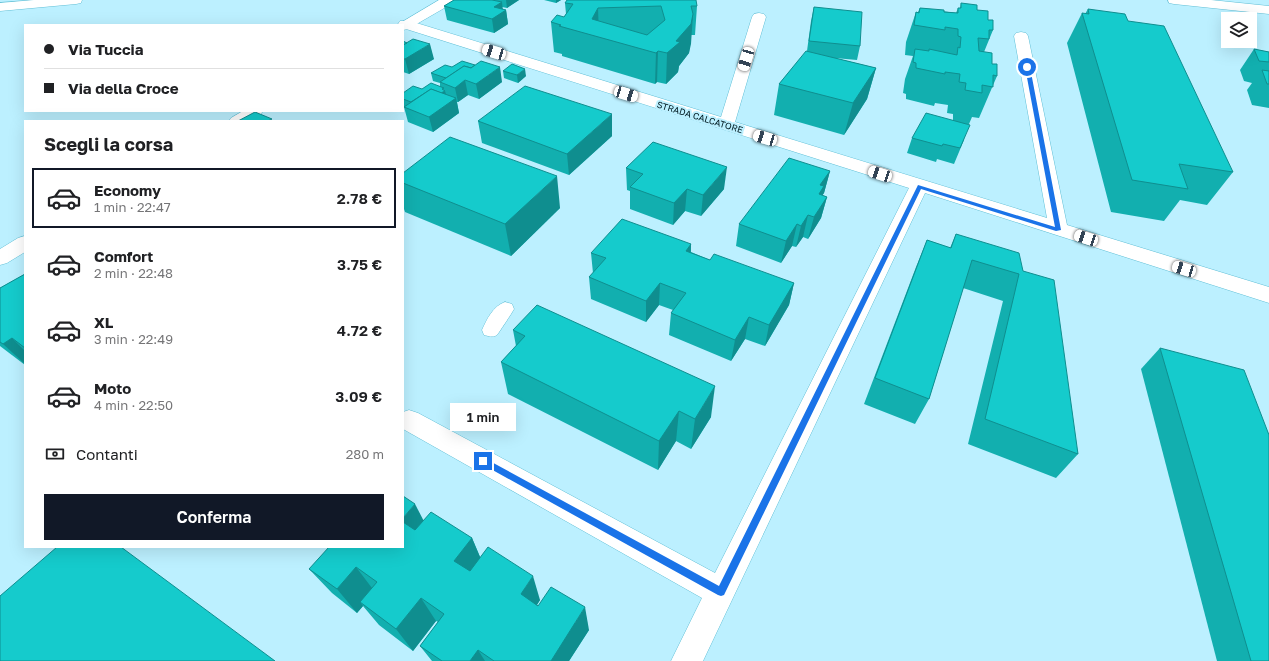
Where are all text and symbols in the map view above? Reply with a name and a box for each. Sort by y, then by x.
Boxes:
map controls [1221,12,1257,48]
button: layers [1221,12,1257,48]
text: Via Tuccia [68,40,143,58]
car [481,43,507,61]
car [737,46,755,72]
route start [1018,58,1036,76]
text: Via della Croce [68,79,179,97]
car [613,85,639,103]
street label: STRADA CALCATORE [656,99,744,135]
car [752,129,778,147]
text: Scegli la corsa [44,133,173,155]
car [867,165,893,183]
icon: car [46,180,82,216]
text: Economy [94,181,161,199]
text: 2.78 € [337,189,382,207]
text: 1 min · 22:47 [94,199,171,215]
car [1073,229,1099,247]
icon: car [46,246,82,282]
text: Comfort [94,247,153,265]
text: 3.75 € [337,255,382,273]
car [1171,260,1197,278]
text: 2 min · 22:48 [94,265,173,281]
icon: car [46,312,82,348]
text: XL [94,313,113,331]
text: 4.72 € [337,321,382,339]
text: 3 min · 22:49 [94,331,173,347]
icon: car [46,378,82,414]
text: Moto [94,379,131,397]
text: 3.09 € [335,387,382,405]
text: 4 min · 22:50 [94,397,173,413]
callout: 1 min [450,403,516,431]
text: 1 min [467,409,499,425]
icon: cash [44,443,66,465]
text: Contanti [76,445,138,463]
text: 280 m [346,446,384,462]
route end [474,452,492,470]
button: Conferma [44,494,384,540]

